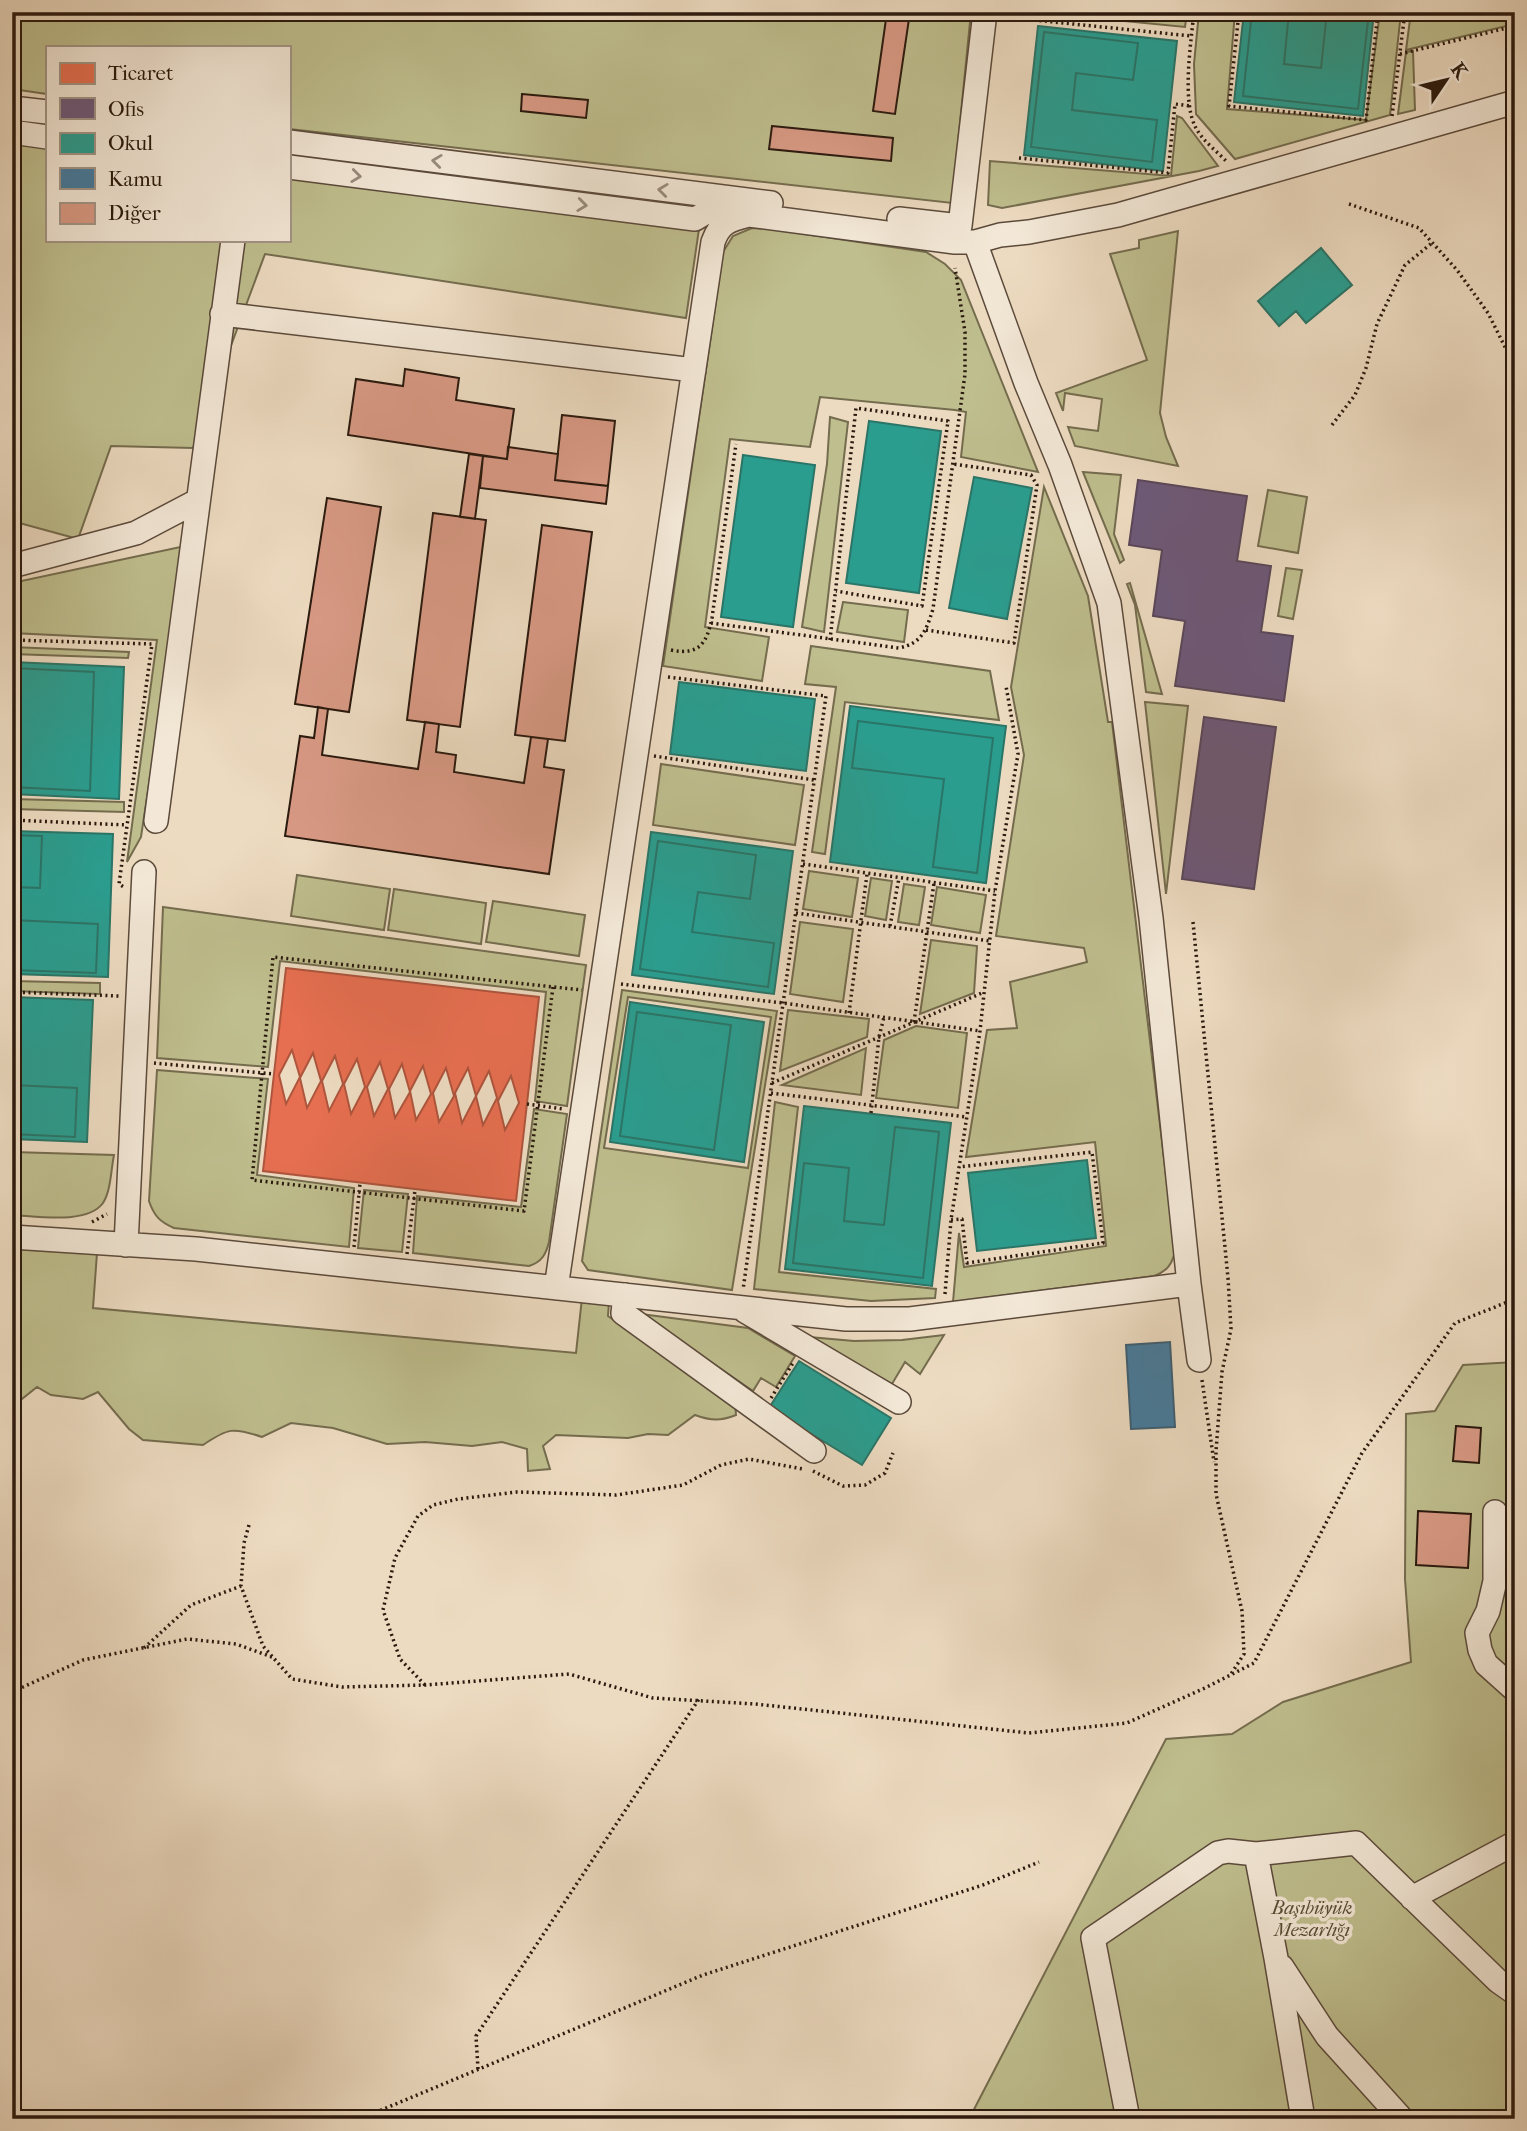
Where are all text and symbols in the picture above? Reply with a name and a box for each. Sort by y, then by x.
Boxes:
legend [46,46,290,242]
north arrow [1412,46,1482,116]
text: K [1446,59,1473,84]
text: Ticaret [108,61,174,85]
text: Ofis [108,97,144,121]
text: Okul [108,131,153,155]
one-way arrow [431,153,443,168]
text: Kamu [108,167,162,191]
one-way arrow [351,169,362,184]
one-way arrow [657,182,669,197]
one-way arrow [576,197,588,212]
text: Diğer [108,201,161,225]
park label: Başıbüyük Mezarlığı [1271,1897,1353,1941]

